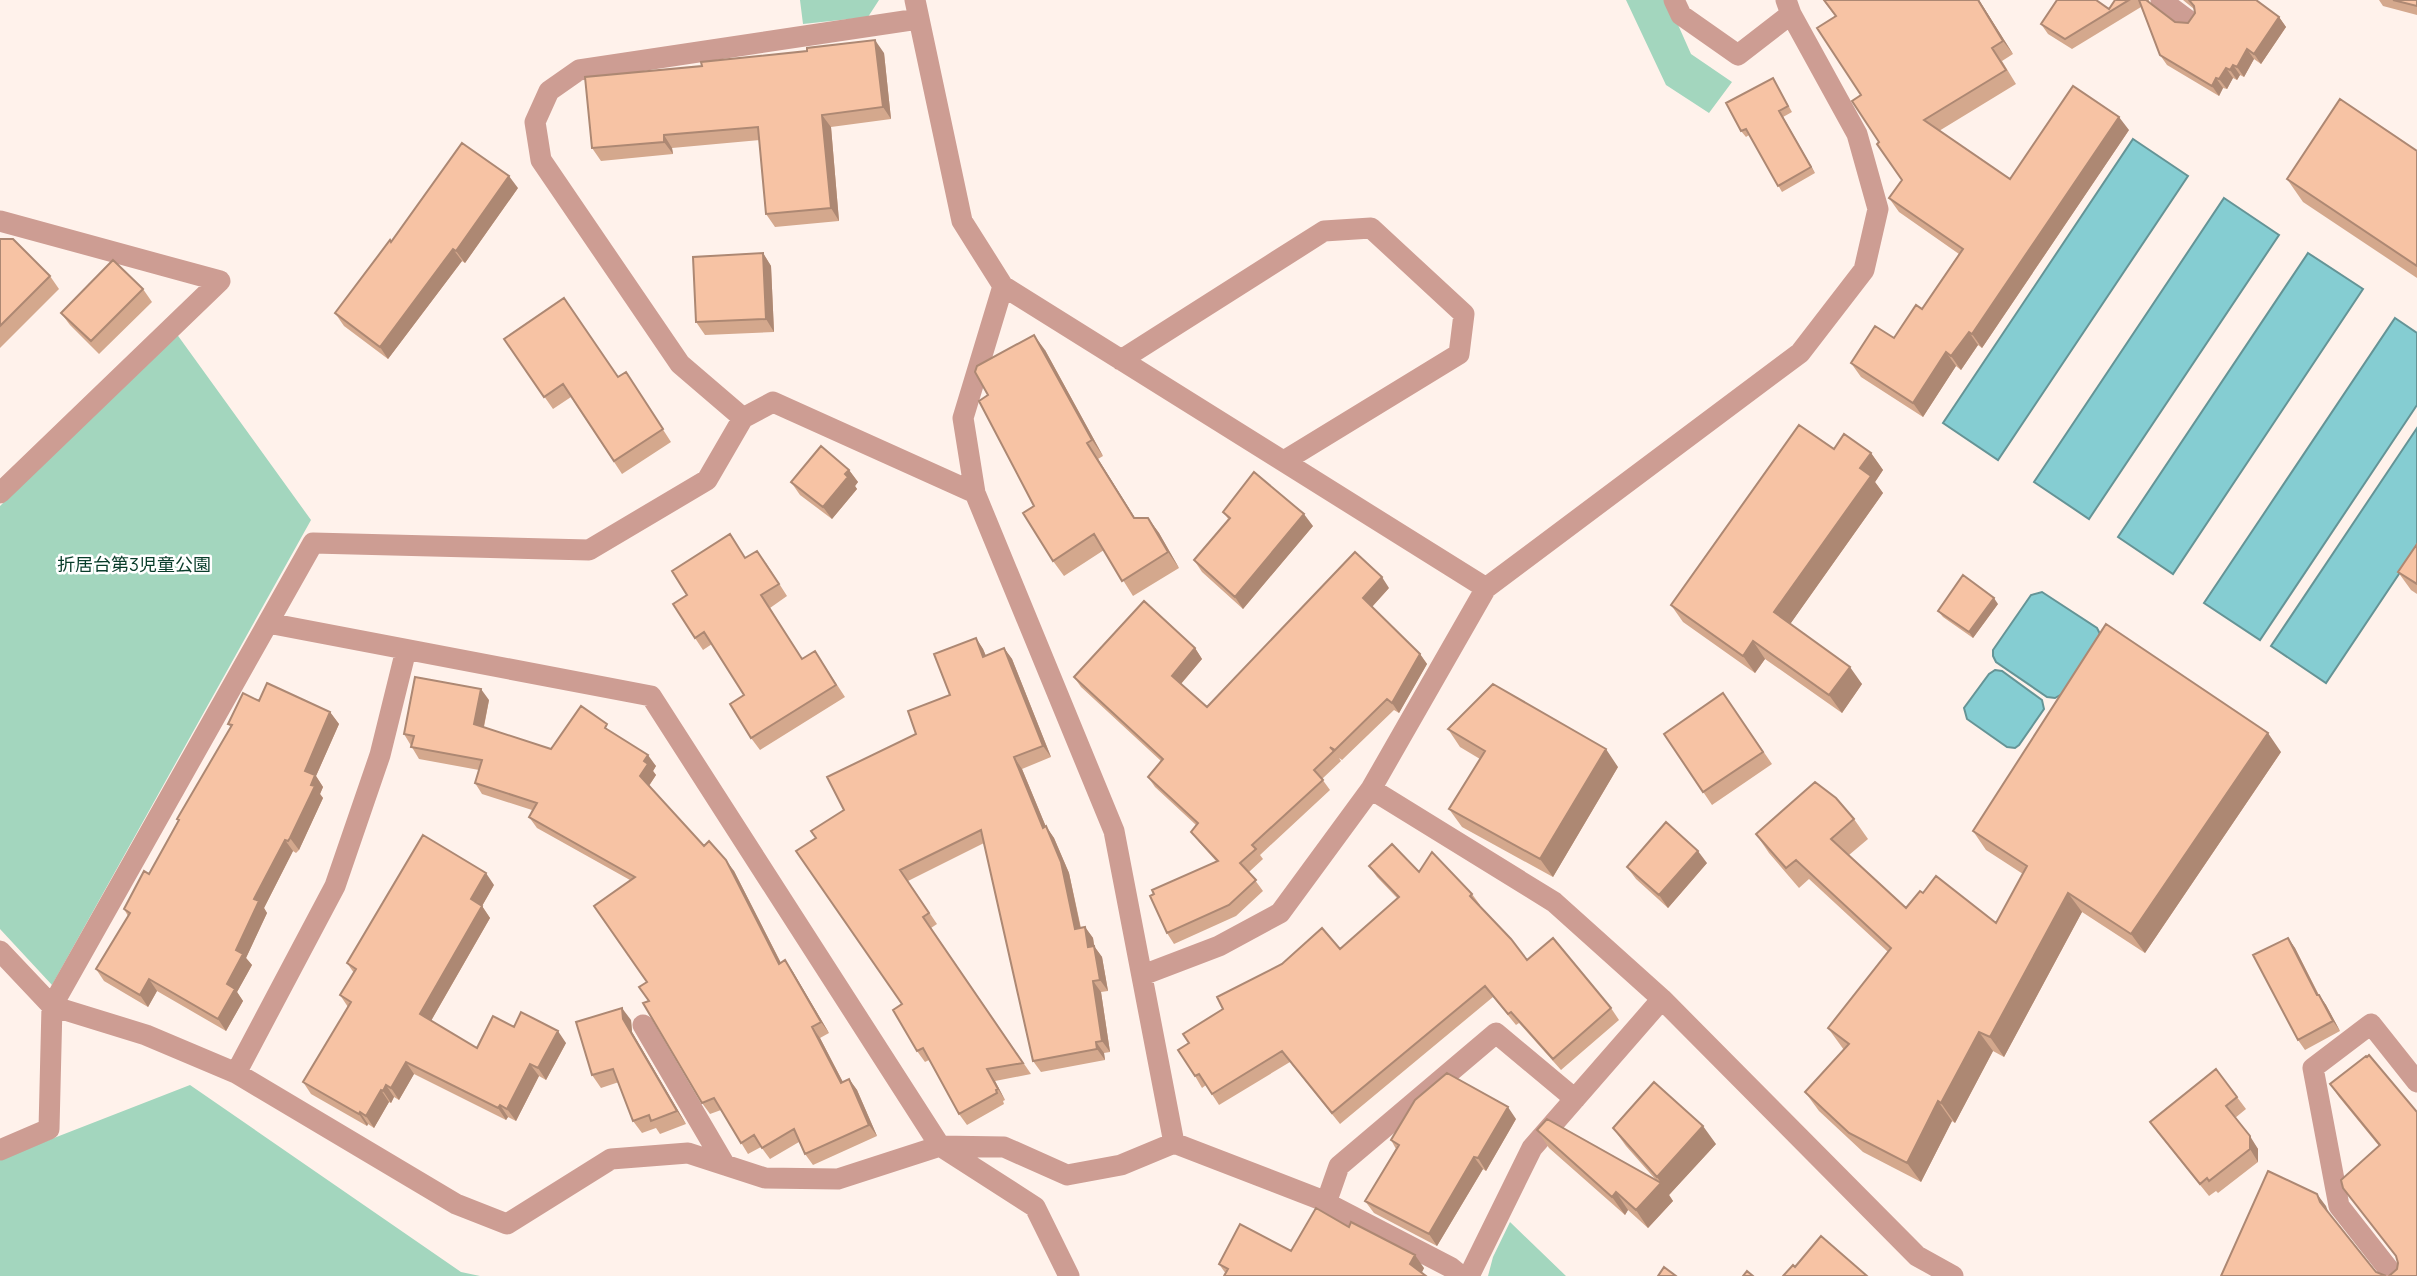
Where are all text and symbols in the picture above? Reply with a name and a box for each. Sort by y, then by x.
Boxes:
park label: 折居台第3児童公園 [57,552,211,576]

